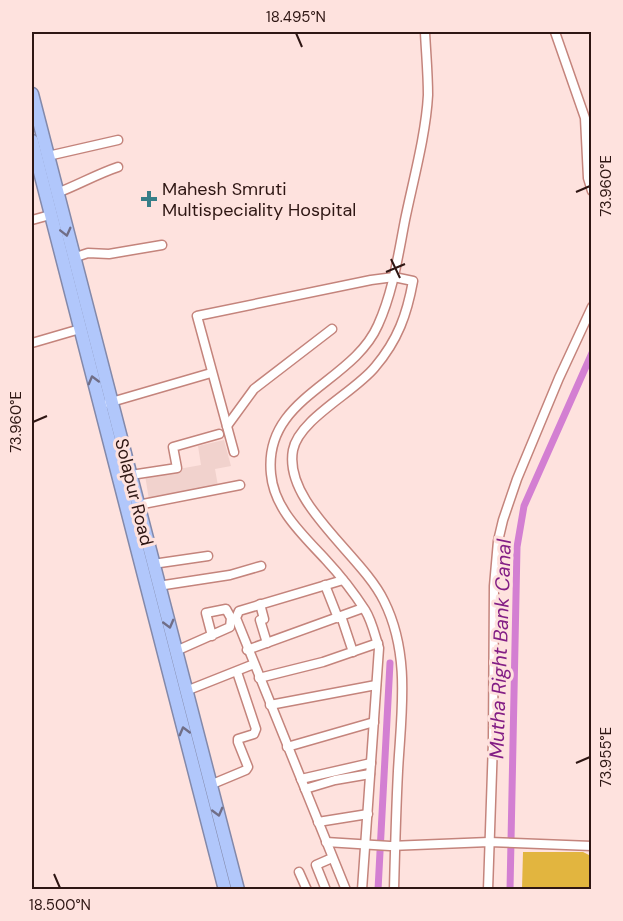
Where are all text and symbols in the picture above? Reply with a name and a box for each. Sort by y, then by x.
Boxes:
text: 18.495°N [266,7,326,27]
text: 73.960°E [596,155,616,217]
place label: Mahesh Smruti Multispeciality Hospital [162,177,356,222]
marker: Mahesh Smruti Multispeciality Hospital [140,190,158,208]
one-way arrow [59,227,72,237]
one-way arrow [88,375,101,385]
text: 73.960°E [6,391,26,453]
street label: Solapur Road [109,436,159,548]
water label: Mutha Right Bank Canal [483,538,517,759]
one-way arrow [161,619,174,629]
one-way arrow [179,726,191,737]
text: 73.955°E [596,727,616,787]
one-way arrow [210,807,223,817]
text: 18.500°N [29,895,91,915]

